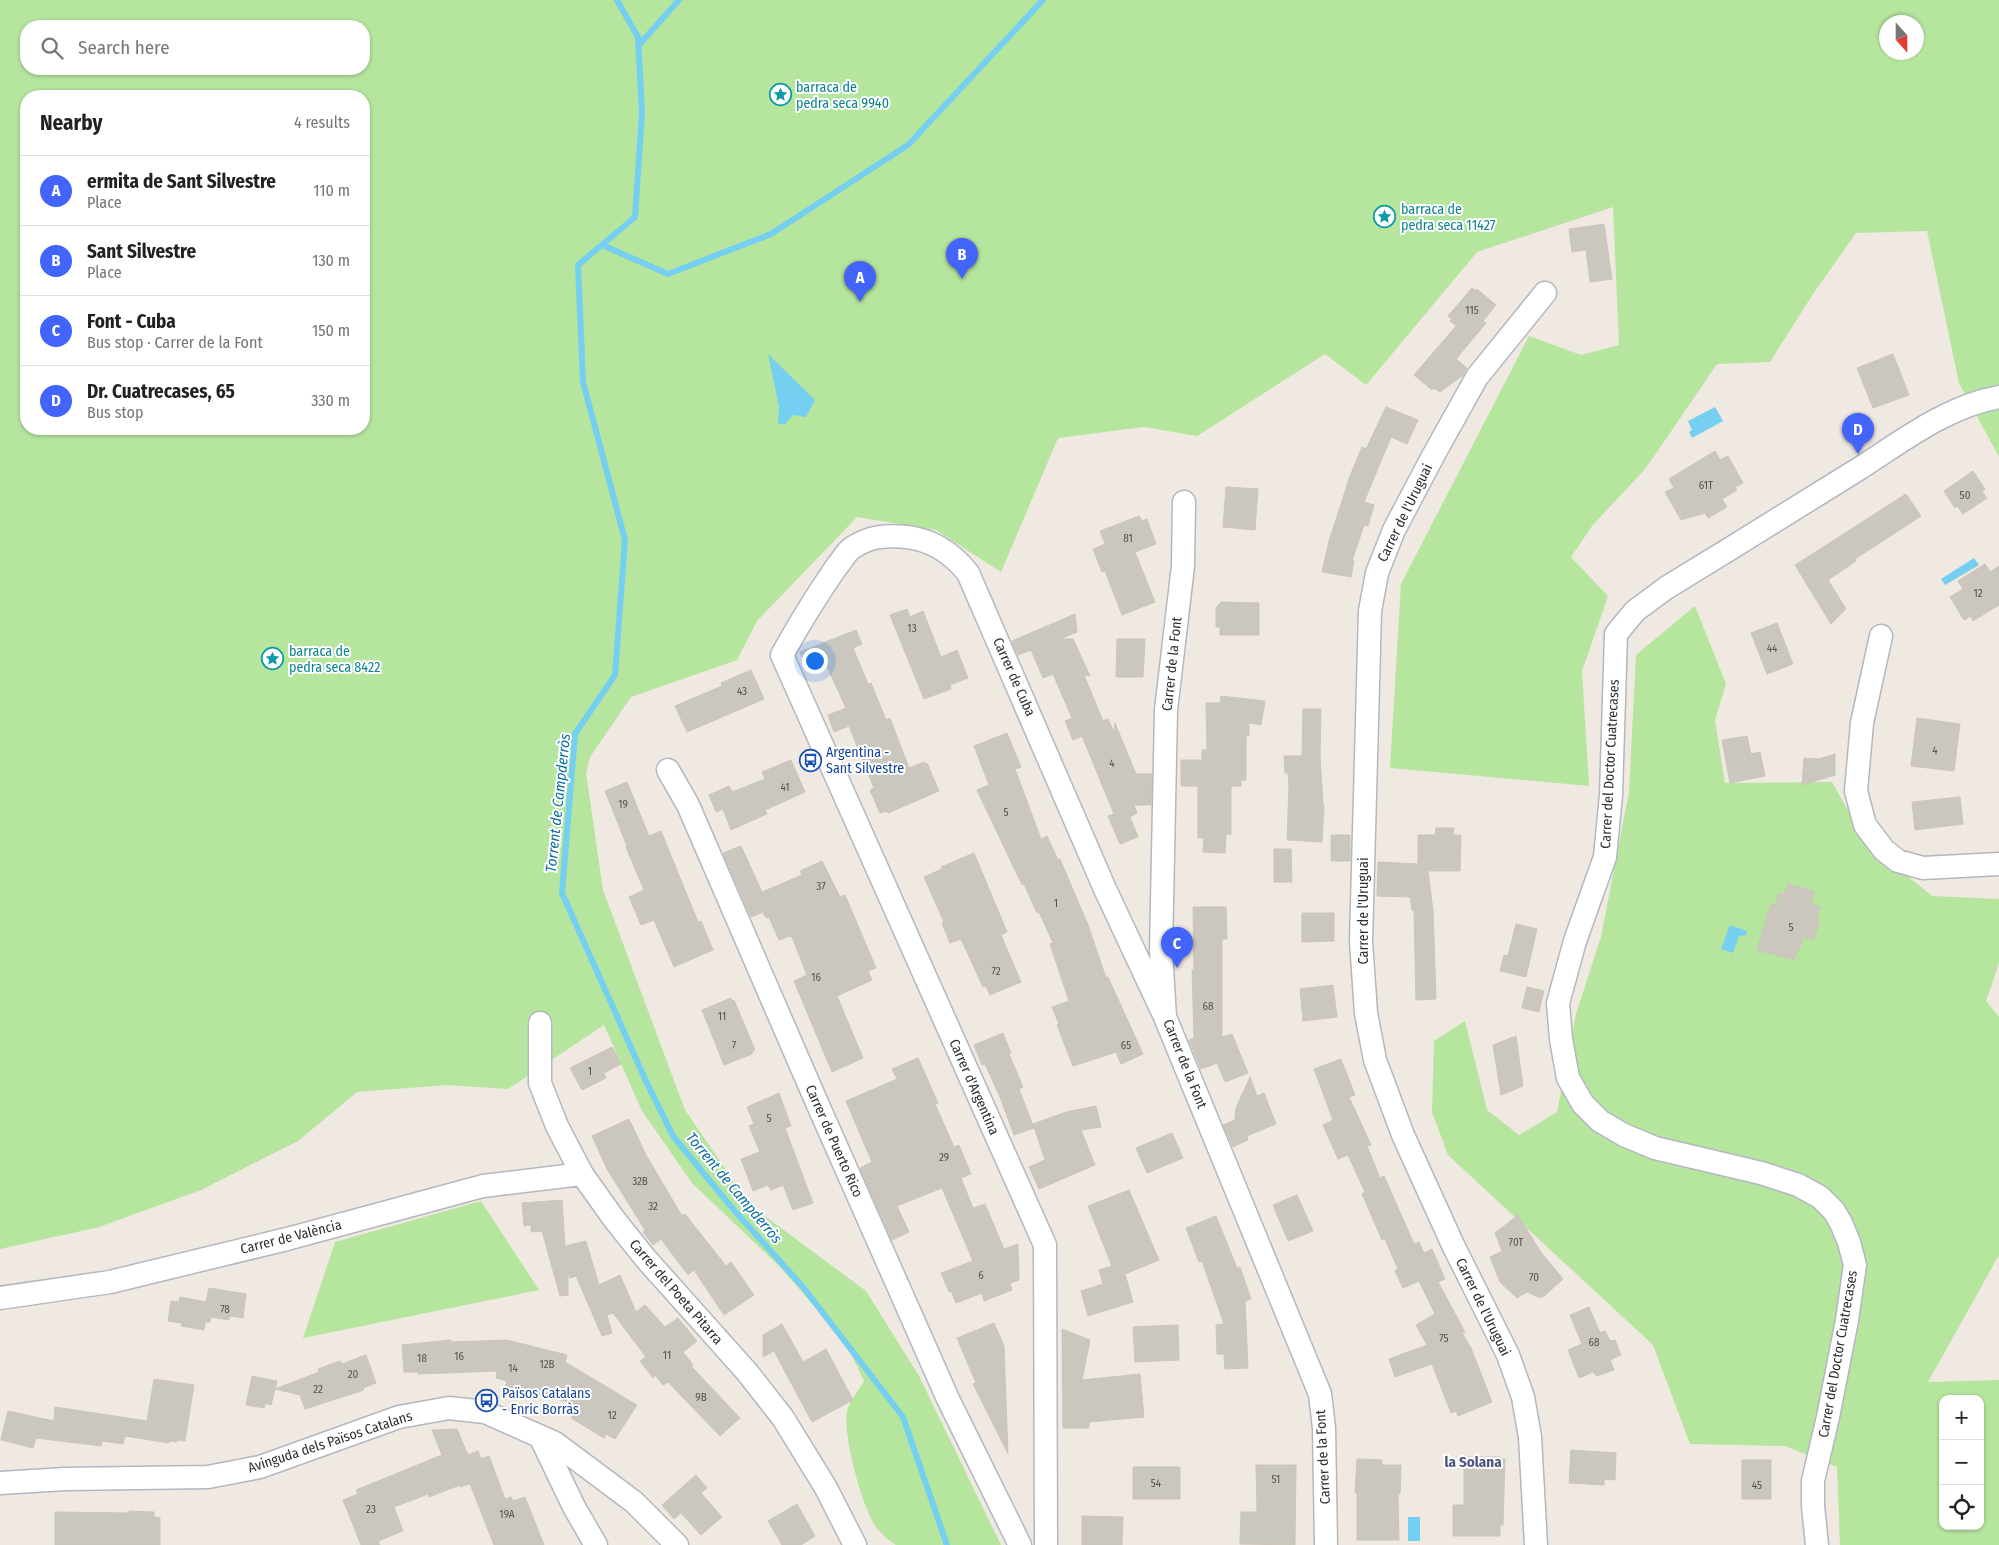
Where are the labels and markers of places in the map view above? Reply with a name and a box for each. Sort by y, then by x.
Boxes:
place label: barraca de pedra seca 9940 [796,79,889,112]
place icon: barraca de pedra seca 9940 [768,83,792,107]
place label: barraca de pedra seca 11427 [1401,201,1496,234]
place icon: barraca de pedra seca 11427 [1373,205,1397,229]
pin: B [946,238,978,279]
pin: A [844,261,876,302]
pin: D [1842,413,1874,454]
place label: barraca de pedra seca 8422 [289,643,380,676]
place icon: barraca de pedra seca 8422 [261,647,285,671]
place label: Argentina - Sant Silvestre [826,744,904,777]
bus stop icon: Argentina - Sant Silvestre [798,748,822,772]
pin: C [1161,927,1193,968]
place label: Països Catalans - Enric Borràs [502,1385,590,1418]
bus stop icon: Països Catalans - Enric Borràs [474,1389,498,1413]

